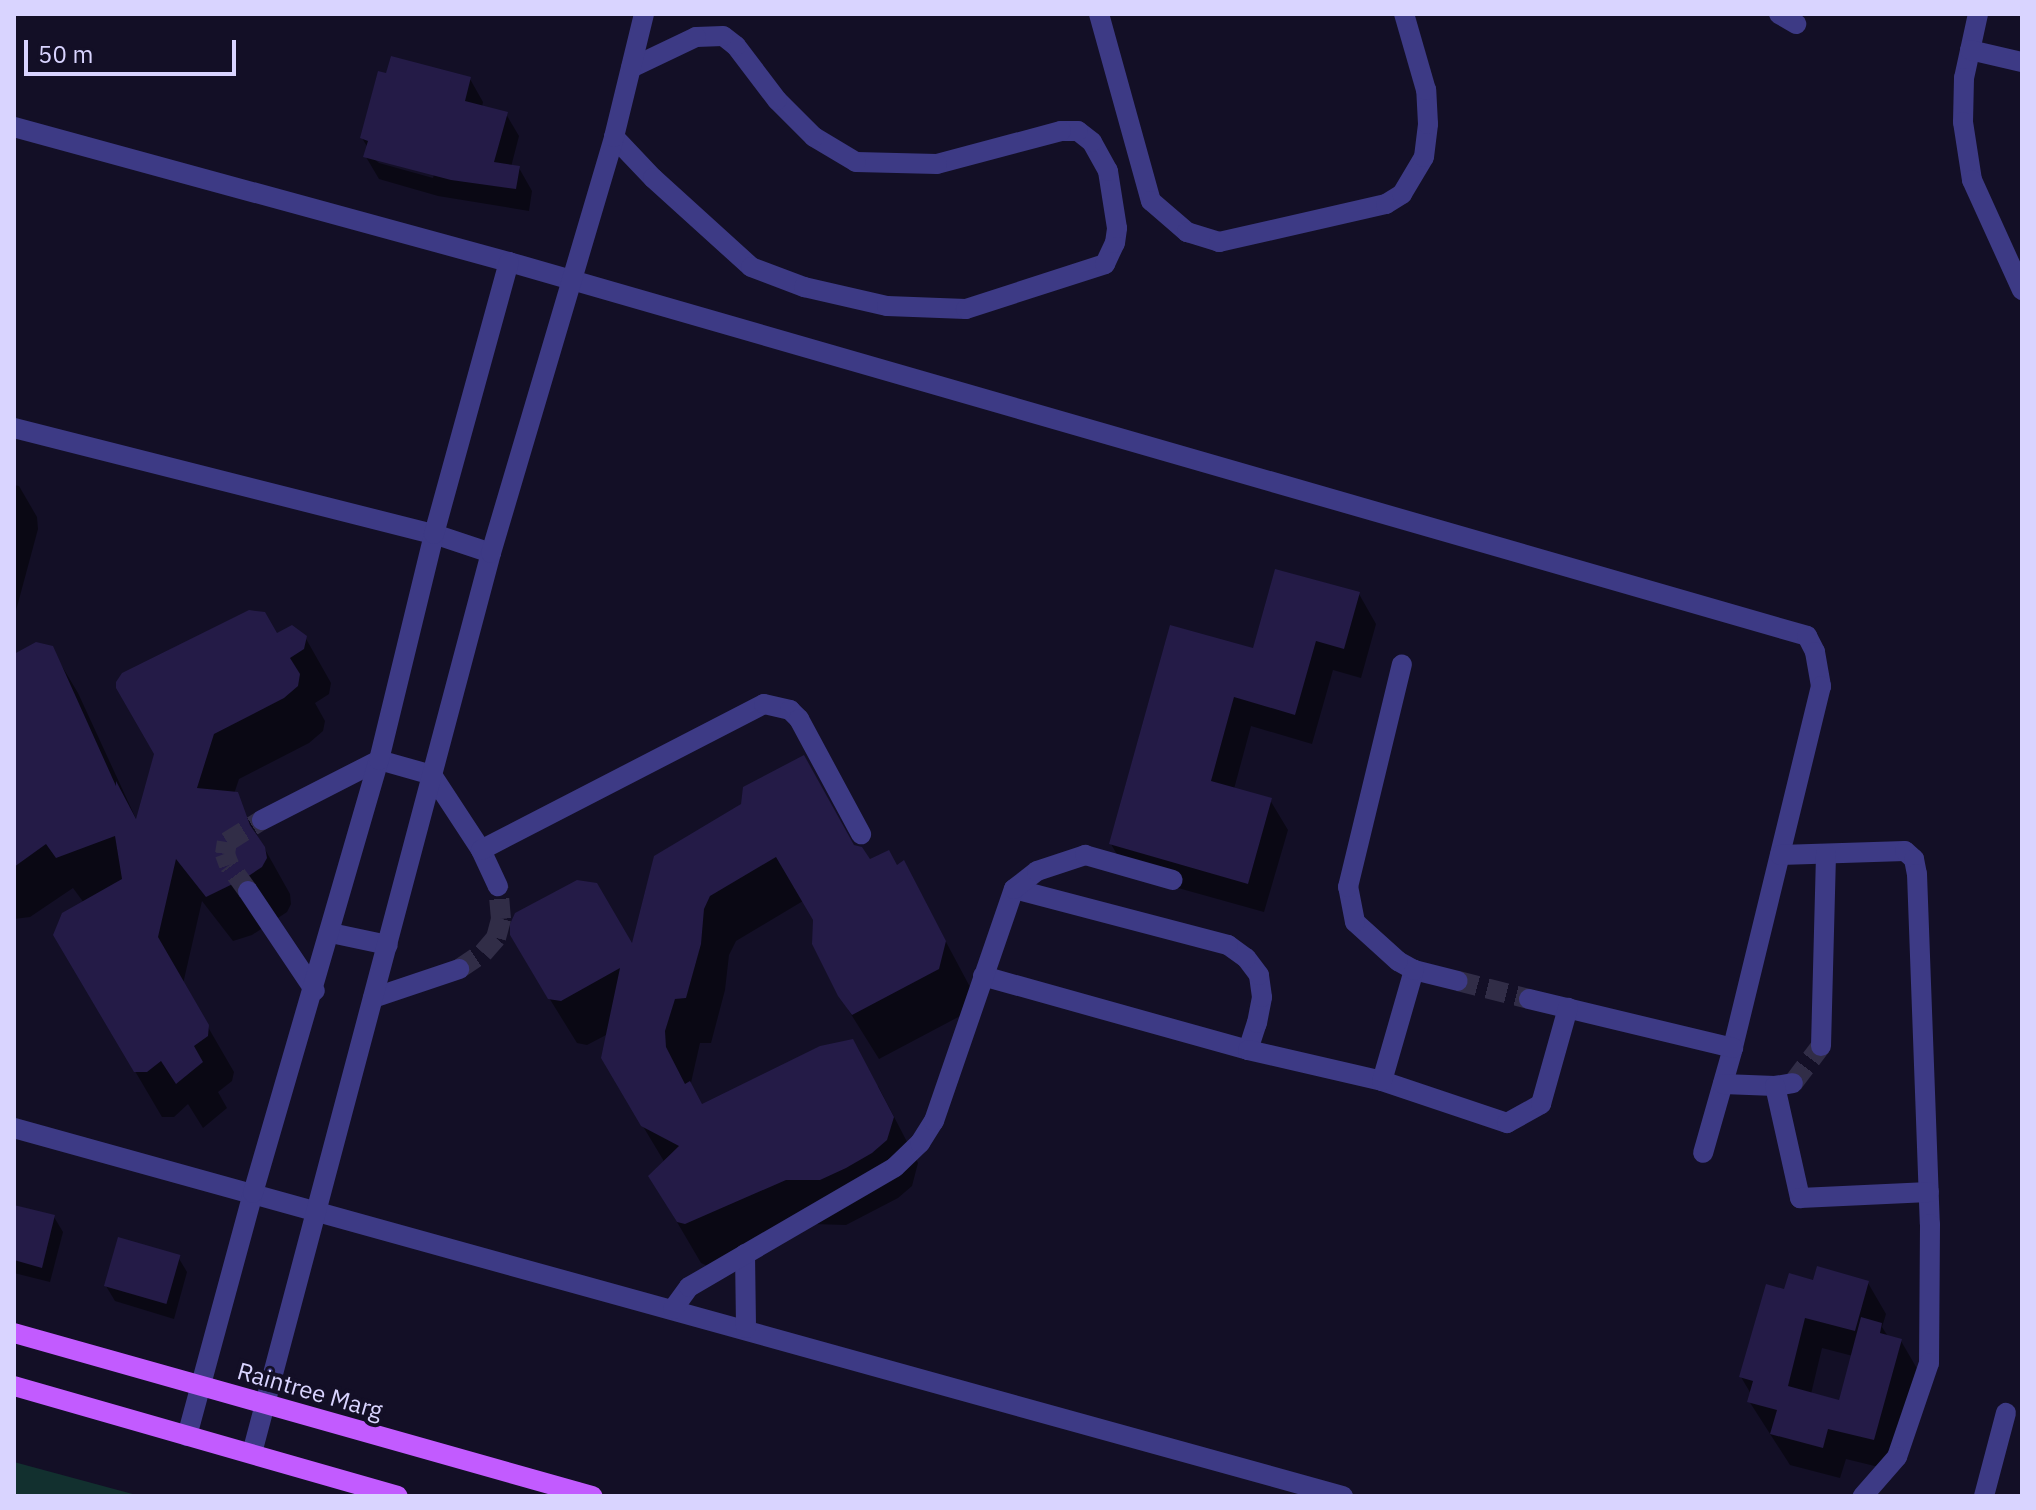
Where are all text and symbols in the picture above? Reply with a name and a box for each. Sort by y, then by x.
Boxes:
scale bar [28,24,240,74]
text: 50 m [38,38,93,70]
street label: Raintree Marg [234,1356,386,1426]

